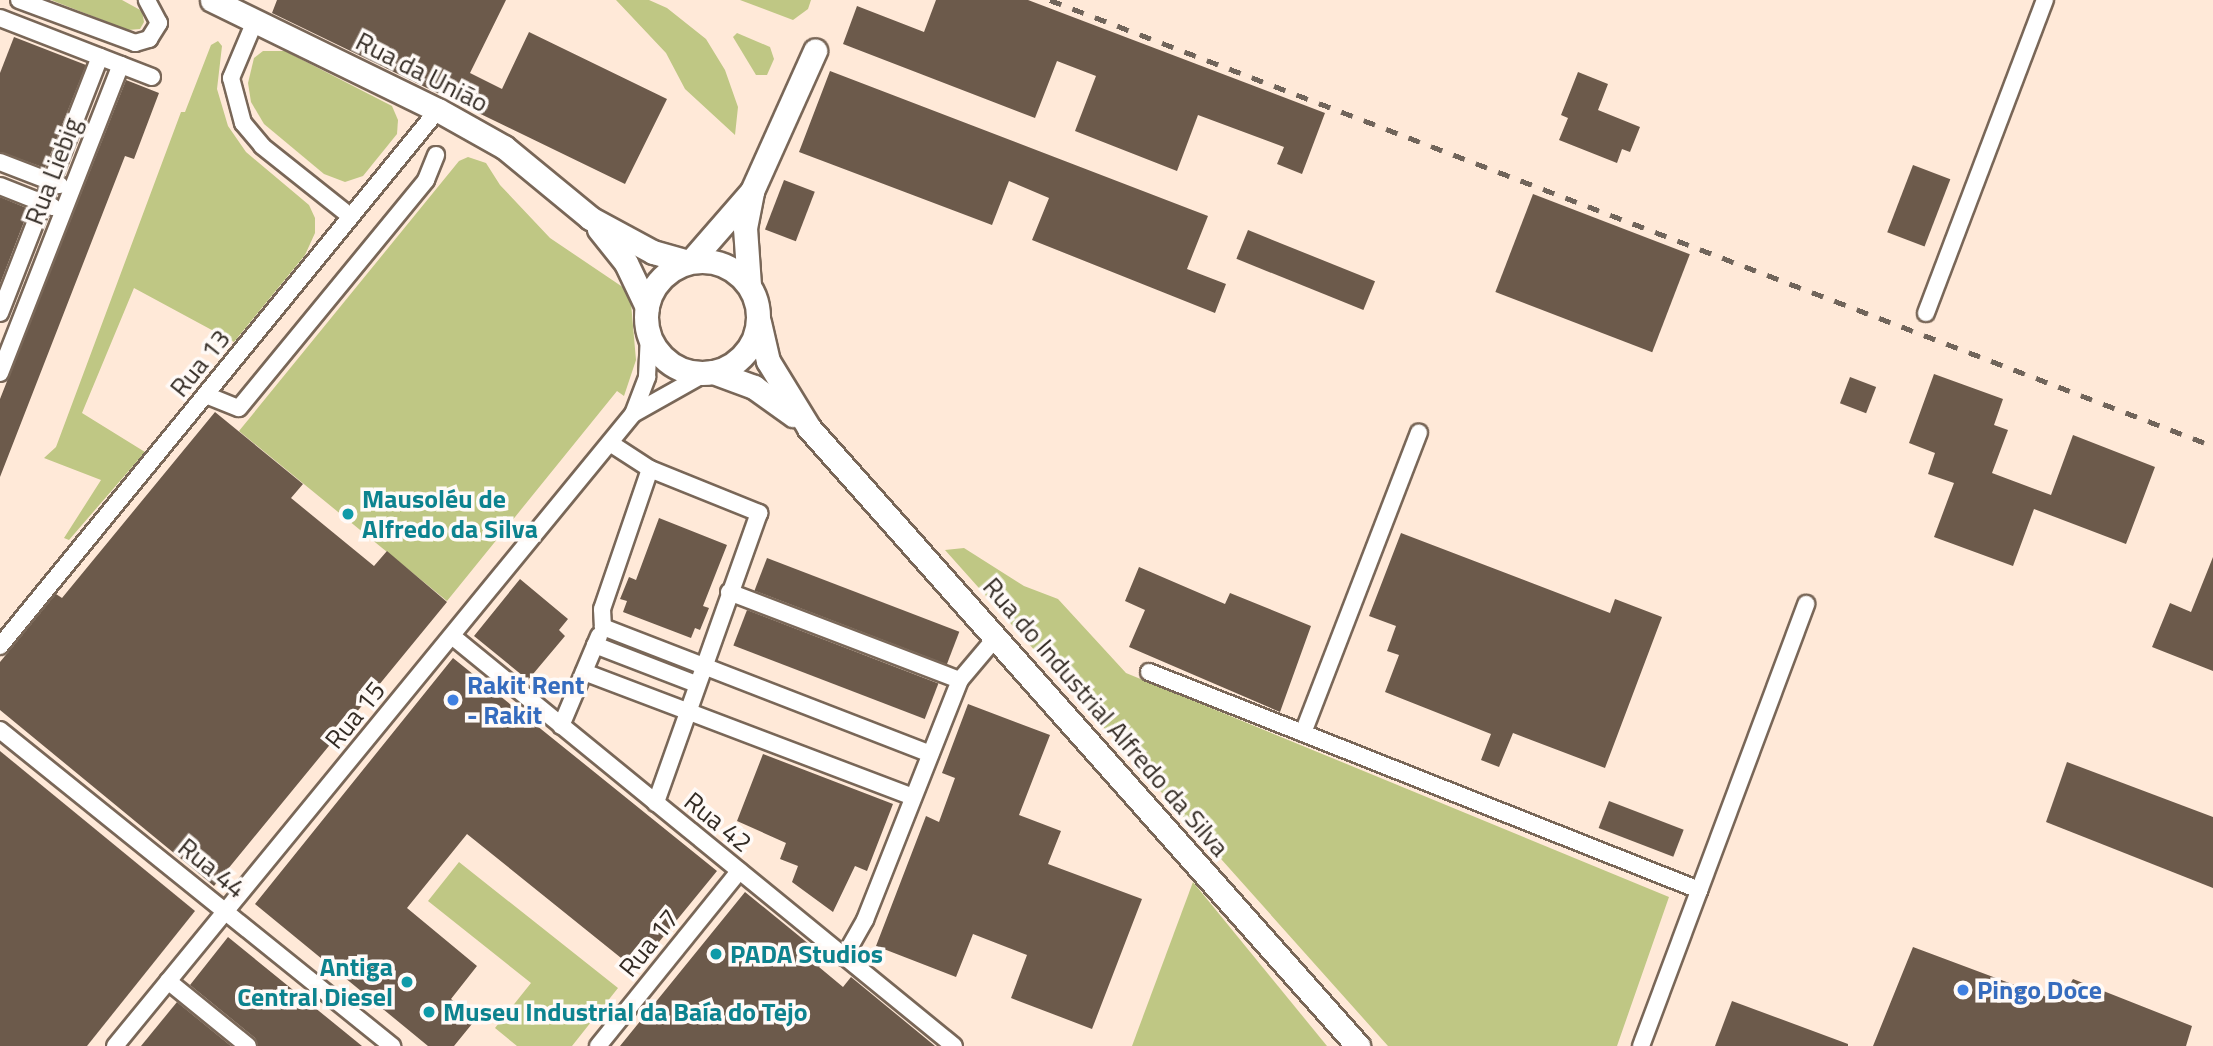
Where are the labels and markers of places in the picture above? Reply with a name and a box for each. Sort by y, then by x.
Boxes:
place label: Mausoléu de Alfredo da Silva [362,483,538,544]
marker: Mausoléu de Alfredo da Silva [340,506,356,522]
place label: Rakit Rent - Rakit [467,669,585,730]
marker: Rakit Rent - Rakit [445,692,461,708]
place label: PADA Studios [730,938,883,970]
marker: PADA Studios [708,946,724,962]
place label: Antiga Central Diesel [237,951,393,1012]
marker: Antiga Central Diesel [399,974,415,990]
place label: Pingo Doce [1977,974,2102,1006]
marker: Pingo Doce [1955,982,1971,998]
place label: Museu Industrial da Baía do Tejo [443,996,808,1028]
marker: Museu Industrial da Baía do Tejo [421,1004,437,1020]

